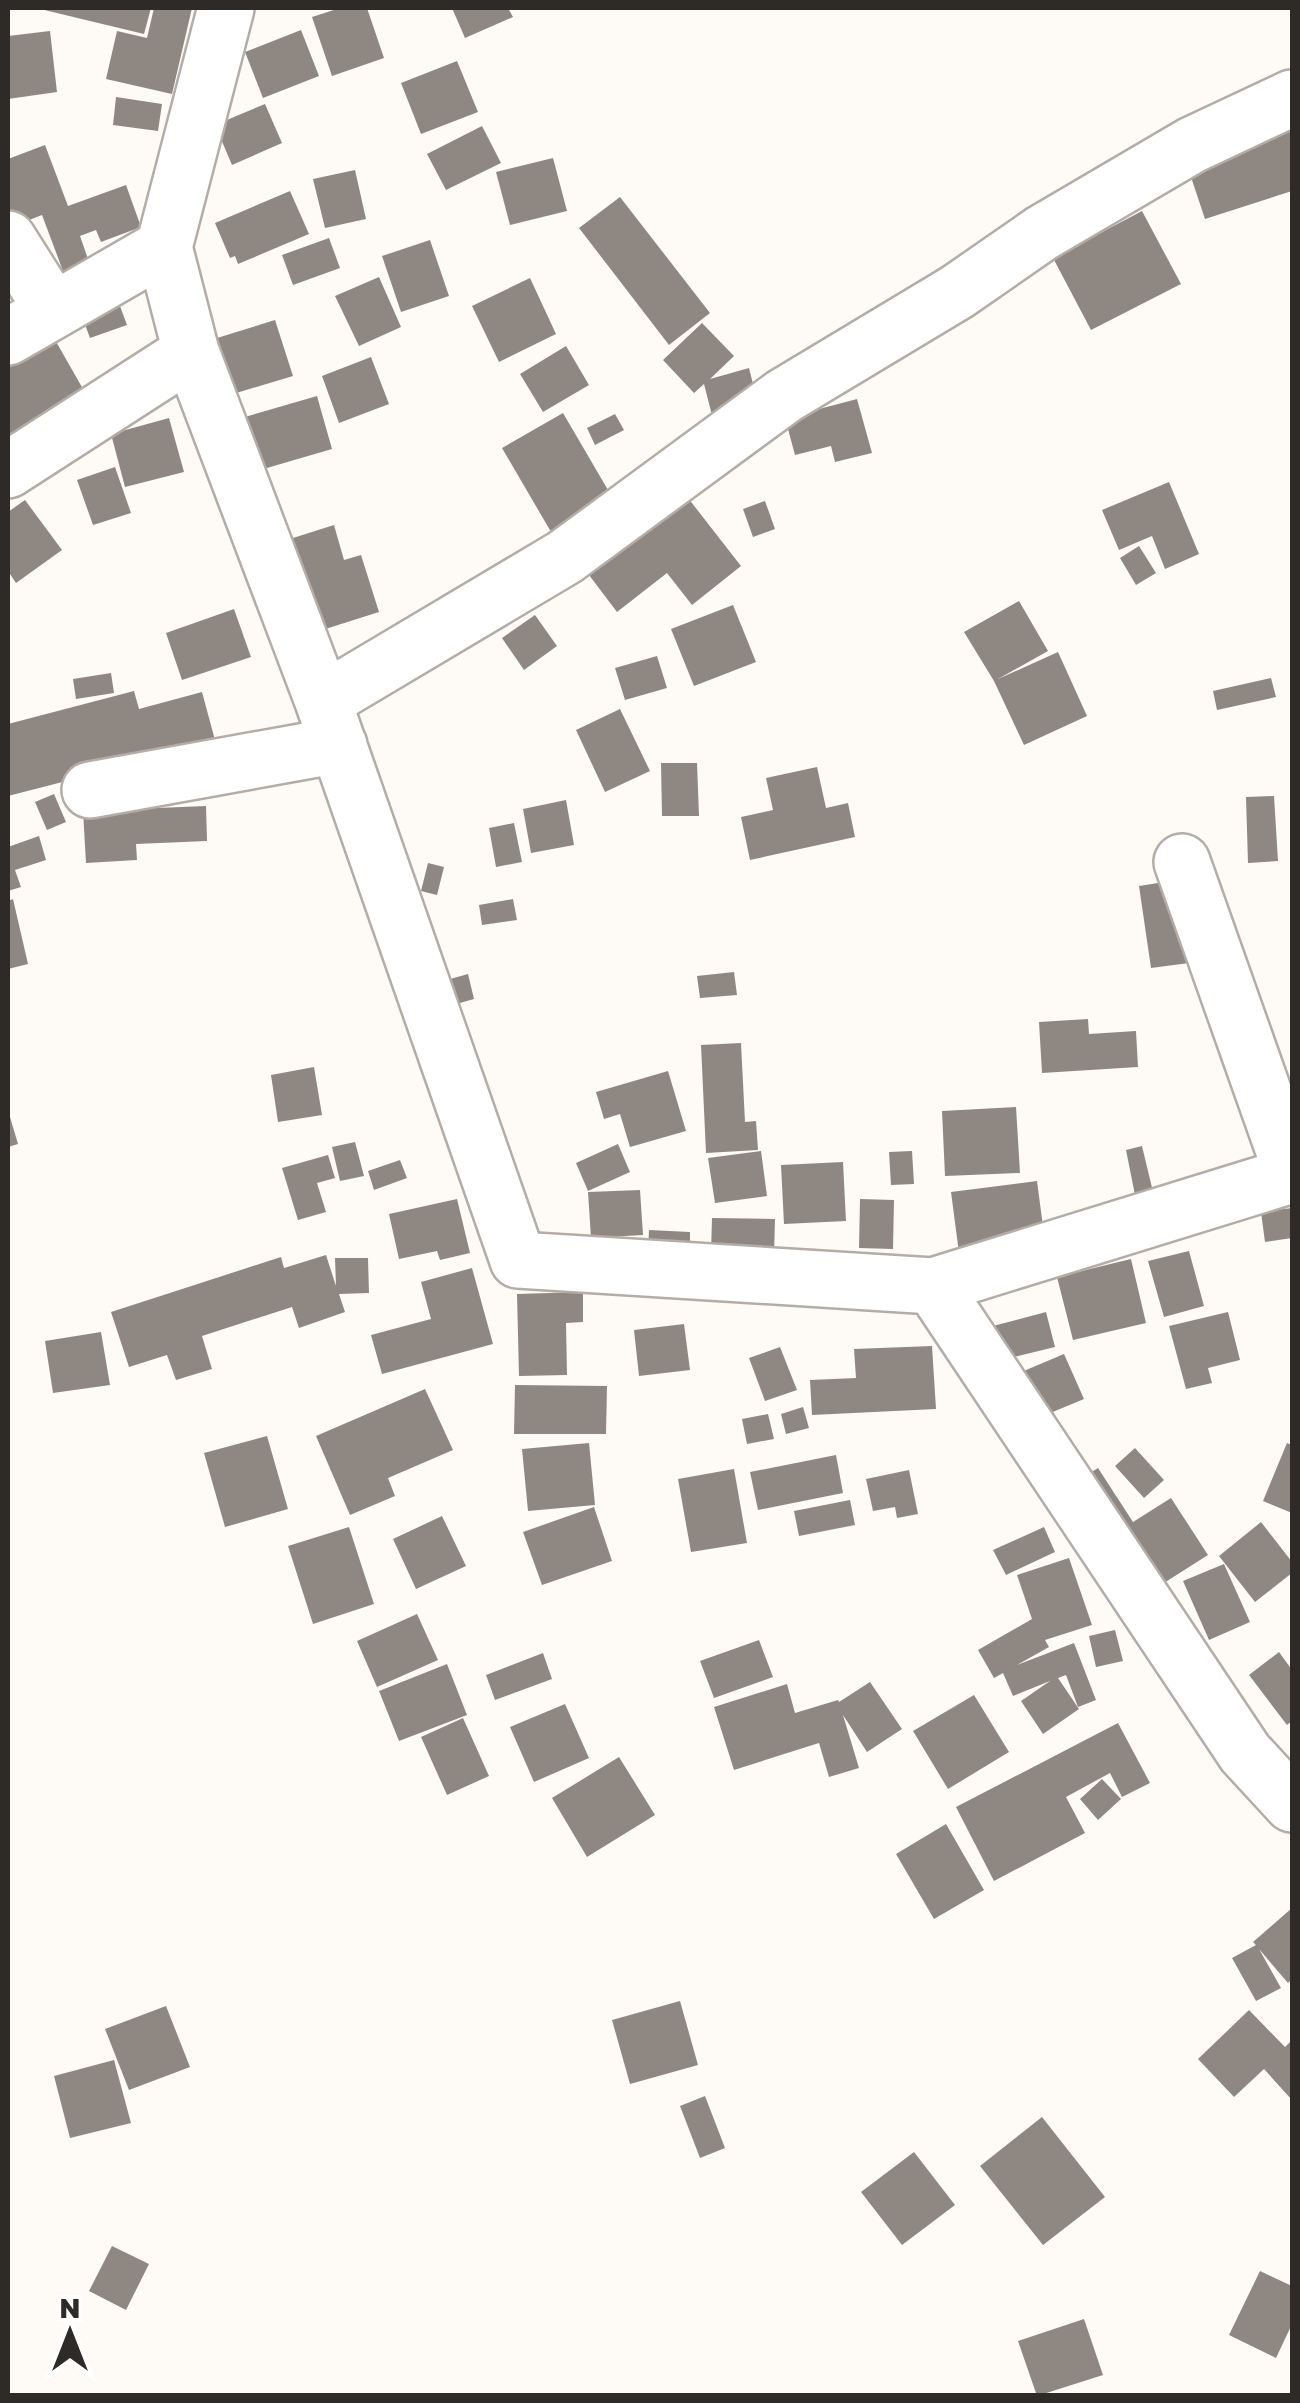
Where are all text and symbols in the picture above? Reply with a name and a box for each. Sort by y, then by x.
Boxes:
north arrow [20,2283,120,2383]
text: N [59,2291,81,2324]

